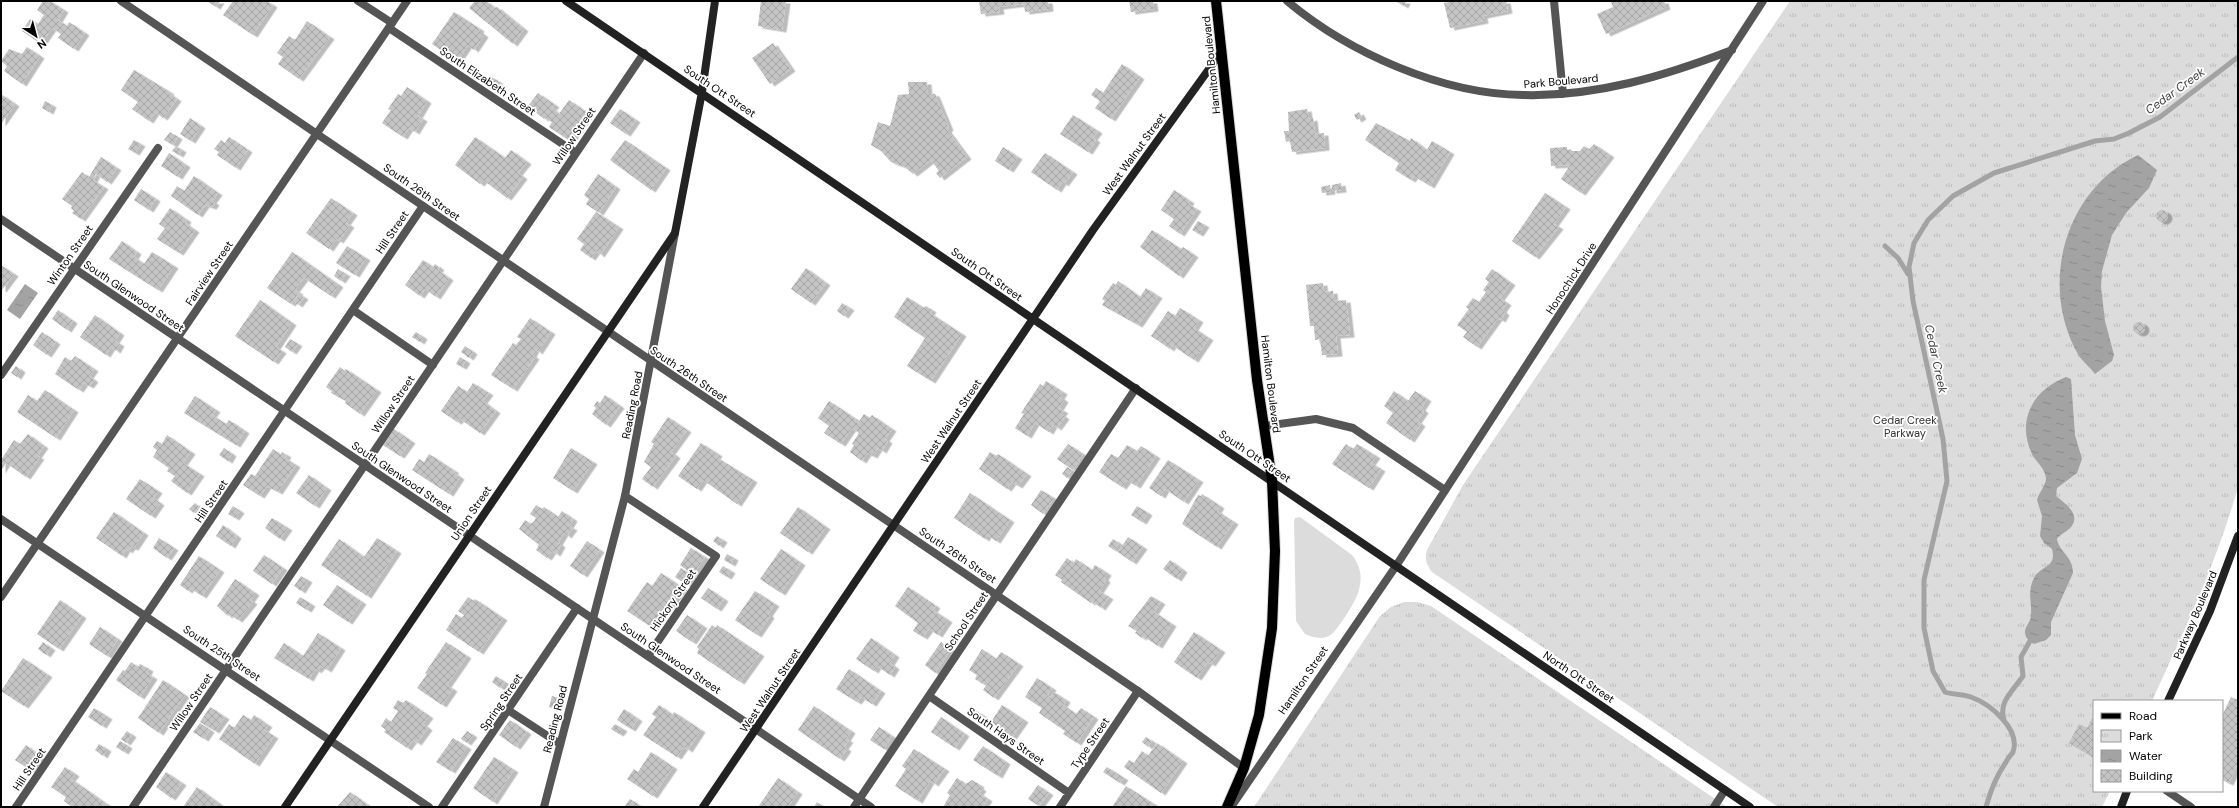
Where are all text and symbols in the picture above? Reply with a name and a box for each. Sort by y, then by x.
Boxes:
street label: Hamilton Boulevard [1199,15,1223,115]
north arrow [16,16,56,56]
text: N [35,36,49,52]
street label: South Elizabeth Street [437,44,539,118]
street label: South Ott Street [681,62,759,120]
water label: Cedar Creek [2142,63,2209,118]
street label: Park Boulevard [1523,71,1599,91]
street label: Willow Street [549,104,599,168]
street label: West Walnut Street [1099,110,1169,198]
street label: South 26th Street [381,160,463,224]
street label: Hill Street [372,208,412,256]
street label: Winton Street [44,222,96,288]
street label: Fairview Street [182,238,236,308]
street label: Honochick Drive [1543,239,1599,317]
street label: South Ott Street [949,244,1025,304]
street label: South Glenwood Street [81,257,187,335]
water label: Cedar Creek [1921,323,1951,396]
street label: Hamilton Boulevard [1258,334,1284,434]
street label: South 26th Street [647,343,731,405]
street label: Reading Road [619,370,645,440]
street label: Willow Street [368,372,418,436]
street label: West Walnut Street [918,376,984,466]
park label: Cedar Creek Parkway [1873,413,1937,440]
street label: South Ott Street [1216,427,1294,485]
street label: South Glenwood Street [349,438,455,516]
street label: Hill Street [191,477,231,525]
street label: Union Street [448,483,494,543]
street label: South 26th Street [916,524,1000,586]
street label: Hickory Street [647,566,699,634]
street label: Parkway Boulevard [2170,568,2220,661]
street label: School Street [941,589,991,653]
street label: South Glenwood Street [618,619,724,697]
street label: South 25th Street [181,622,263,684]
street label: Hamilton Street [1275,643,1331,717]
street label: West Walnut Street [737,645,803,735]
street label: North Ott Street [1541,648,1617,706]
street label: Willow Street [166,670,216,734]
street label: Spring Street [477,671,525,733]
street label: Reading Road [540,684,570,754]
legend [2093,700,2223,792]
street label: South Hays Street [965,704,1047,768]
text: Road [2129,708,2157,724]
street label: Type Street [1068,715,1112,771]
text: Park [2129,728,2153,744]
street label: Hill Street [9,745,49,793]
text: Water [2129,748,2163,764]
text: Building [2129,768,2173,784]

